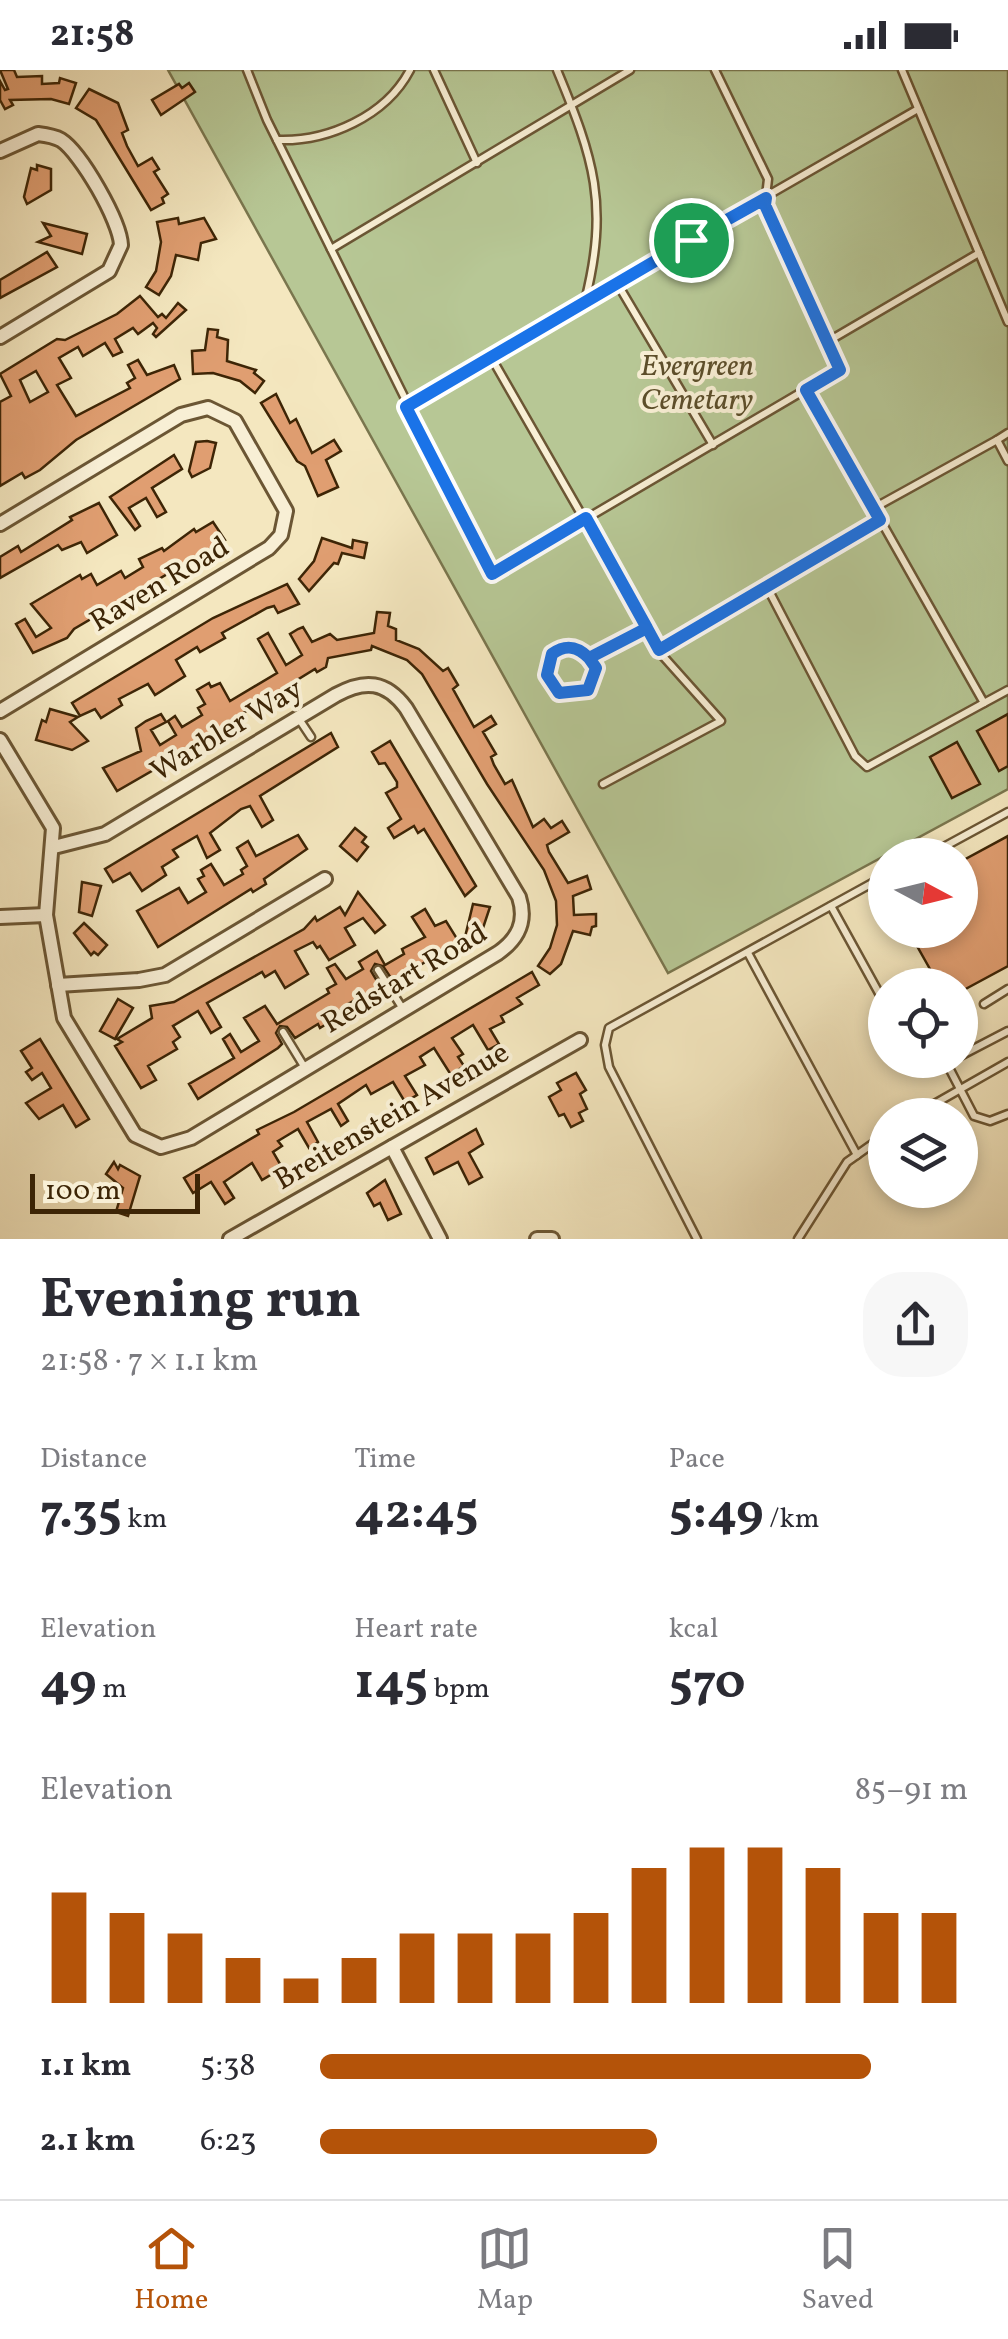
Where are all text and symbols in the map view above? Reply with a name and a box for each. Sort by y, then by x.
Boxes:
text: 21:58 [50,9,135,62]
pin [649,198,734,283]
icon: arrive [664,213,719,268]
park label: Evergreen Cemetary [640,346,754,422]
street label: Raven Road [82,527,238,643]
street label: Warbler Way [143,669,311,793]
north arrow [868,838,978,948]
map controls [868,838,978,1208]
street label: Redstart Road [314,913,496,1045]
button: locate [868,968,978,1078]
street label: Breitenstein Avenue [267,1033,517,1201]
button: layers [868,1098,978,1208]
scale bar [30,1169,200,1214]
text: 100 m [45,1172,120,1211]
text: Evening run [40,1264,361,1340]
button: share [863,1272,968,1377]
text: 21:58 · 7 × 1.1 km [40,1340,258,1384]
text: Distance [40,1440,147,1479]
text: Time [354,1440,416,1479]
text: Pace [669,1440,725,1479]
text: 7.35 [40,1479,122,1549]
text: 42:45 [354,1479,478,1549]
text: 5:49 [669,1479,764,1549]
text: km [122,1500,167,1539]
text: /km [764,1500,819,1539]
text: Elevation [40,1610,156,1649]
text: Heart rate [354,1610,478,1649]
text: kcal [669,1610,718,1649]
text: 49 [40,1649,97,1719]
text: 145 [354,1649,428,1719]
text: 570 [669,1649,746,1719]
text: m [97,1670,127,1709]
text: bpm [428,1670,490,1709]
text: Elevation [40,1769,173,1813]
text: 85–91 m [855,1769,968,1813]
text: 1.1 km [40,2045,132,2089]
text: 5:38 [200,2045,256,2089]
text: 2.1 km [40,2120,135,2164]
text: 6:23 [200,2120,256,2164]
tab: Home [134,2221,208,2320]
tab: Map [477,2221,533,2320]
tab: Saved [802,2221,874,2320]

